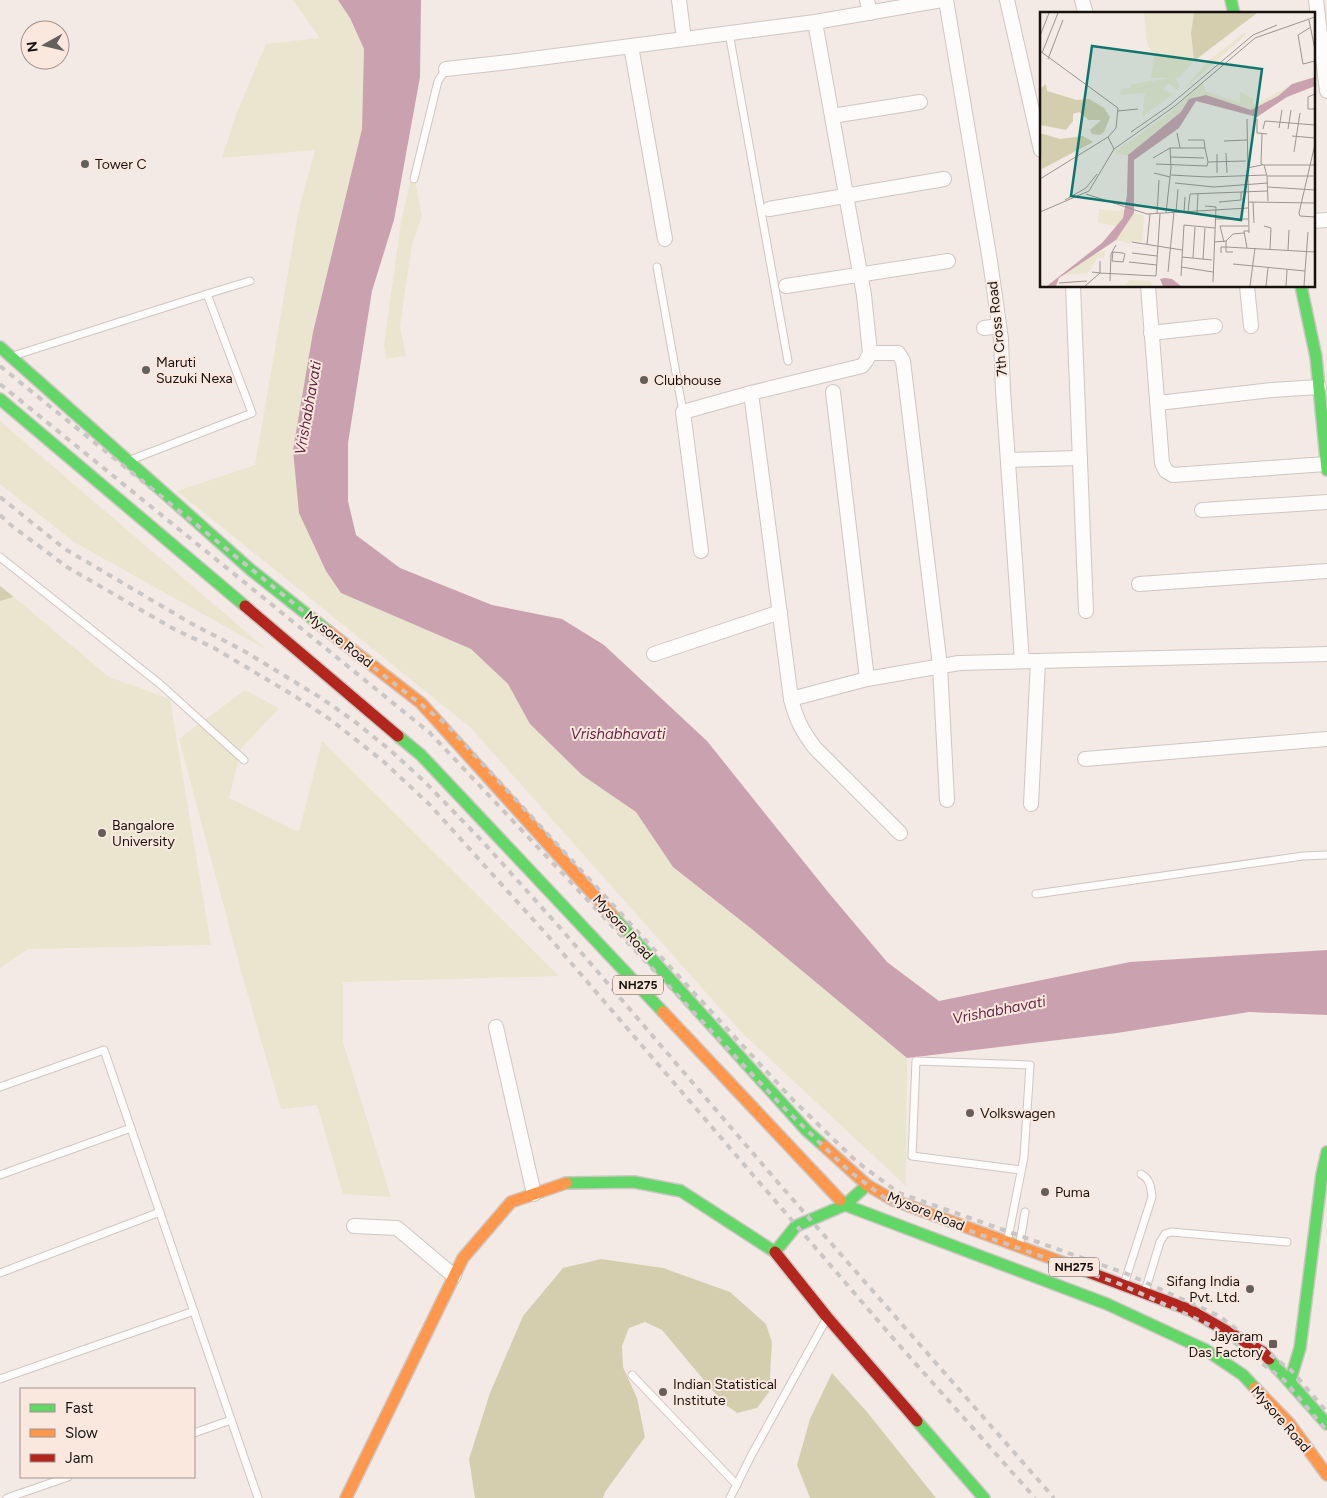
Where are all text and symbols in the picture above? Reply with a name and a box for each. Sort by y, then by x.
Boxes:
inset map [1040,12,1314,288]
north arrow [20,20,70,70]
text: N [23,40,42,53]
place label: Tower C [95,156,147,173]
marker: Tower C [79,158,91,170]
street label: 7th Cross Road [984,280,1011,377]
place label: Maruti Suzuki Nexa [156,354,233,387]
water label: Vrishabhavati [291,359,325,456]
marker: Maruti Suzuki Nexa [140,364,152,376]
place label: Clubhouse [654,372,721,389]
marker: Clubhouse [638,374,650,386]
street label: Mysore Road [301,607,376,671]
water label: Vrishabhavati [571,725,666,743]
place label: Bangalore University [112,817,176,850]
marker: Bangalore University [96,827,108,839]
street label: Mysore Road [589,891,656,963]
road number: NH275 [613,976,663,994]
water label: Vrishabhavati [951,992,1048,1028]
place label: Volkswagen [980,1105,1055,1122]
marker: Volkswagen [964,1107,976,1119]
place label: Puma [1055,1184,1090,1201]
marker: Puma [1039,1186,1051,1198]
street label: Mysore Road [885,1188,967,1235]
road number: NH275 [1049,1258,1099,1276]
place label: Sifang India Pvt. Ltd. [1166,1273,1240,1306]
marker: Sifang India Pvt. Ltd. [1244,1283,1256,1295]
place label: Jayaram Das Factory [1189,1328,1264,1361]
marker: Jayaram Das Factory [1267,1338,1279,1350]
place label: Indian Statistical Institute [673,1376,777,1409]
street label: Mysore Road [1247,1383,1314,1456]
marker: Indian Statistical Institute [657,1386,669,1398]
legend [20,1388,195,1478]
text: Fast [65,1399,94,1417]
text: Slow [65,1424,98,1442]
text: Jam [65,1449,93,1467]

